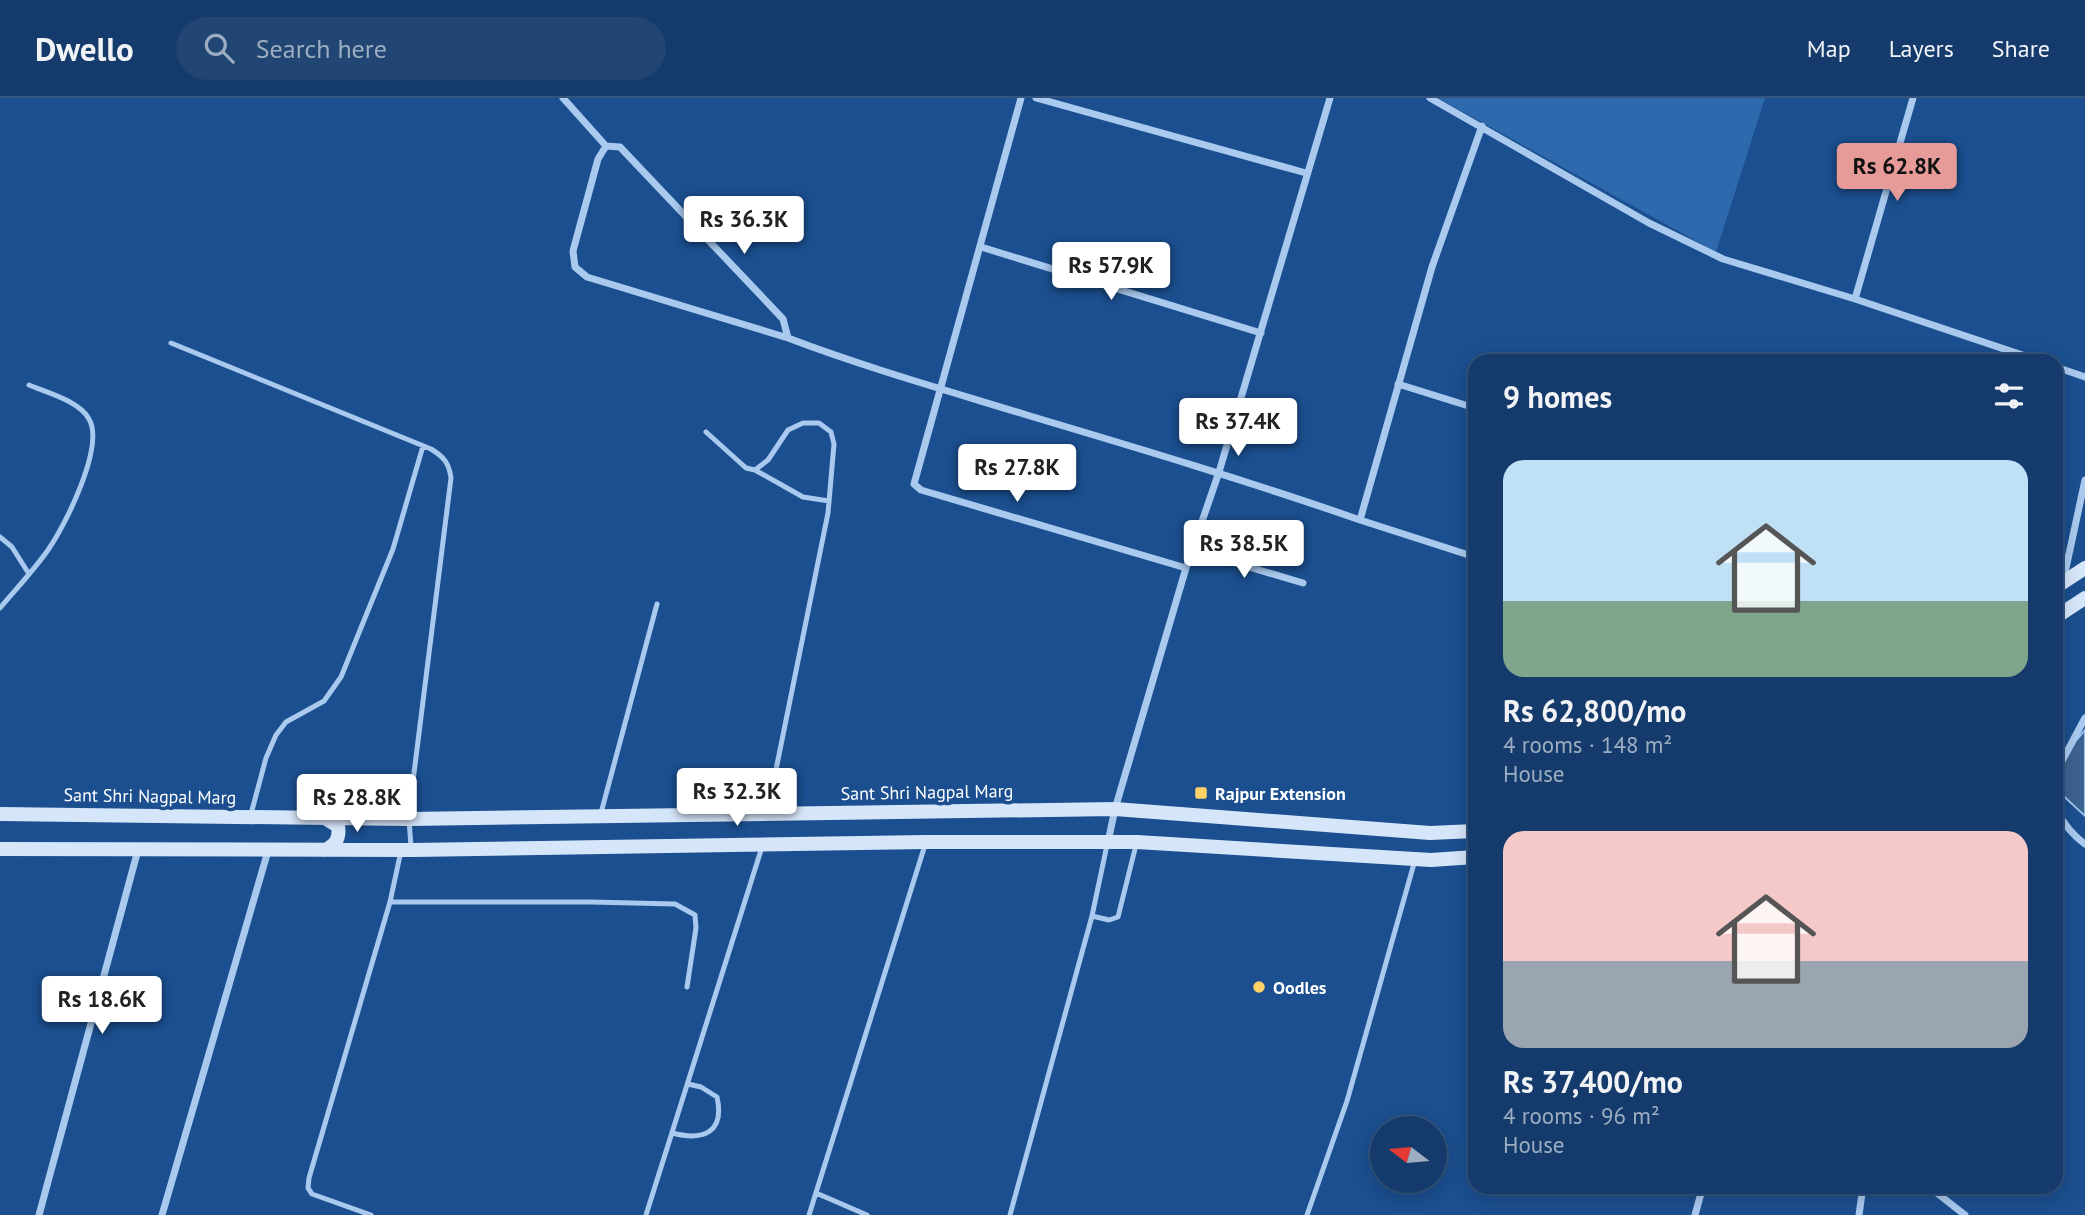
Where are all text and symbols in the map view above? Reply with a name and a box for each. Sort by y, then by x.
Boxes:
search box [176,17,666,80]
text: Dwello [35,27,134,70]
icon: search [200,29,238,67]
text: Search here [256,32,387,65]
text: Map [1807,33,1851,64]
text: Layers [1889,33,1954,64]
text: Share [1992,33,2050,64]
pin: Rs 62.8K [1825,144,1969,203]
text: Rs 62.8K [1853,151,1941,180]
pin: Rs 36.3K [672,197,816,256]
text: Rs 36.3K [700,204,788,233]
pin: Rs 57.9K [1039,242,1183,302]
text: Rs 57.9K [1068,250,1154,279]
text: 9 homes [1503,377,1612,416]
icon: filters [1990,377,2028,415]
pin: Rs 37.4K [1166,398,1310,458]
text: Rs 37.4K [1195,406,1281,435]
pin: Rs 27.8K [945,444,1089,504]
text: Rs 27.8K [974,452,1060,481]
icon: home [1703,505,1829,631]
pin: Rs 38.5K [1172,520,1316,580]
text: Rs 38.5K [1200,528,1288,557]
text: Rs 62,800/mo [1503,691,1686,730]
text: 4 rooms · 148 m² [1503,730,1672,759]
text: House [1503,759,1565,788]
pin: Rs 32.3K [665,768,809,828]
pin: Rs 28.8K [285,774,429,834]
text: Rs 32.3K [693,776,781,805]
street label: Sant Shri Nagpal Marg [840,779,1014,805]
text: Rs 28.8K [313,782,401,811]
place label: Rajpur Extension [1215,782,1346,805]
street label: Sant Shri Nagpal Marg [63,783,237,809]
marker: Rajpur Extension [1193,785,1209,801]
icon: home [1703,876,1829,1002]
pin: Rs 18.6K [30,976,174,1036]
place label: Oodles [1273,976,1327,999]
marker: Oodles [1251,979,1267,995]
text: Rs 18.6K [58,984,146,1013]
text: Rs 37,400/mo [1503,1062,1683,1101]
text: 4 rooms · 96 m² [1503,1101,1660,1130]
north arrow [1370,1116,1447,1194]
map controls [1370,1116,1447,1193]
text: House [1503,1130,1565,1159]

